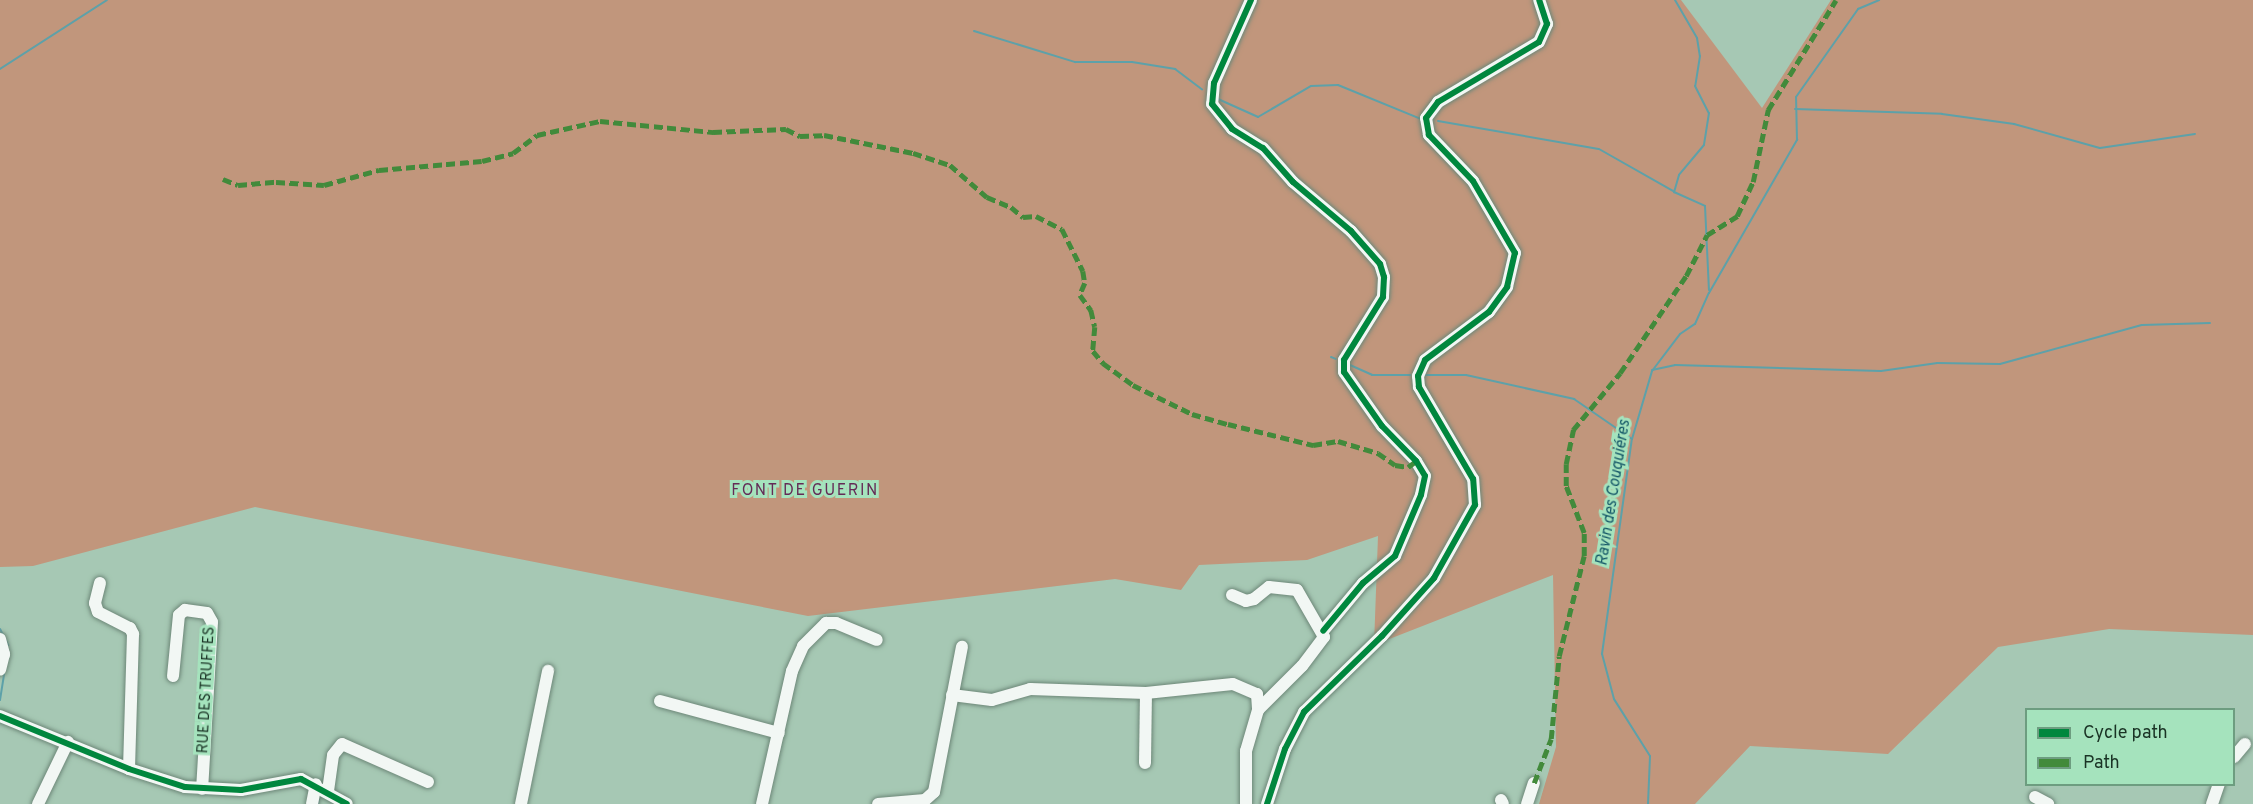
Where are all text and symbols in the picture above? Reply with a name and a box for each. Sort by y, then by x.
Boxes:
water label: Ravin des Couquiéres [1593,419,1635,567]
district label: FONT DE GUERIN [731,481,879,501]
street label: RUE DES TRUFFES [195,626,219,754]
legend [2025,708,2235,786]
text: Cycle path [2083,722,2168,745]
text: Path [2083,752,2120,775]

